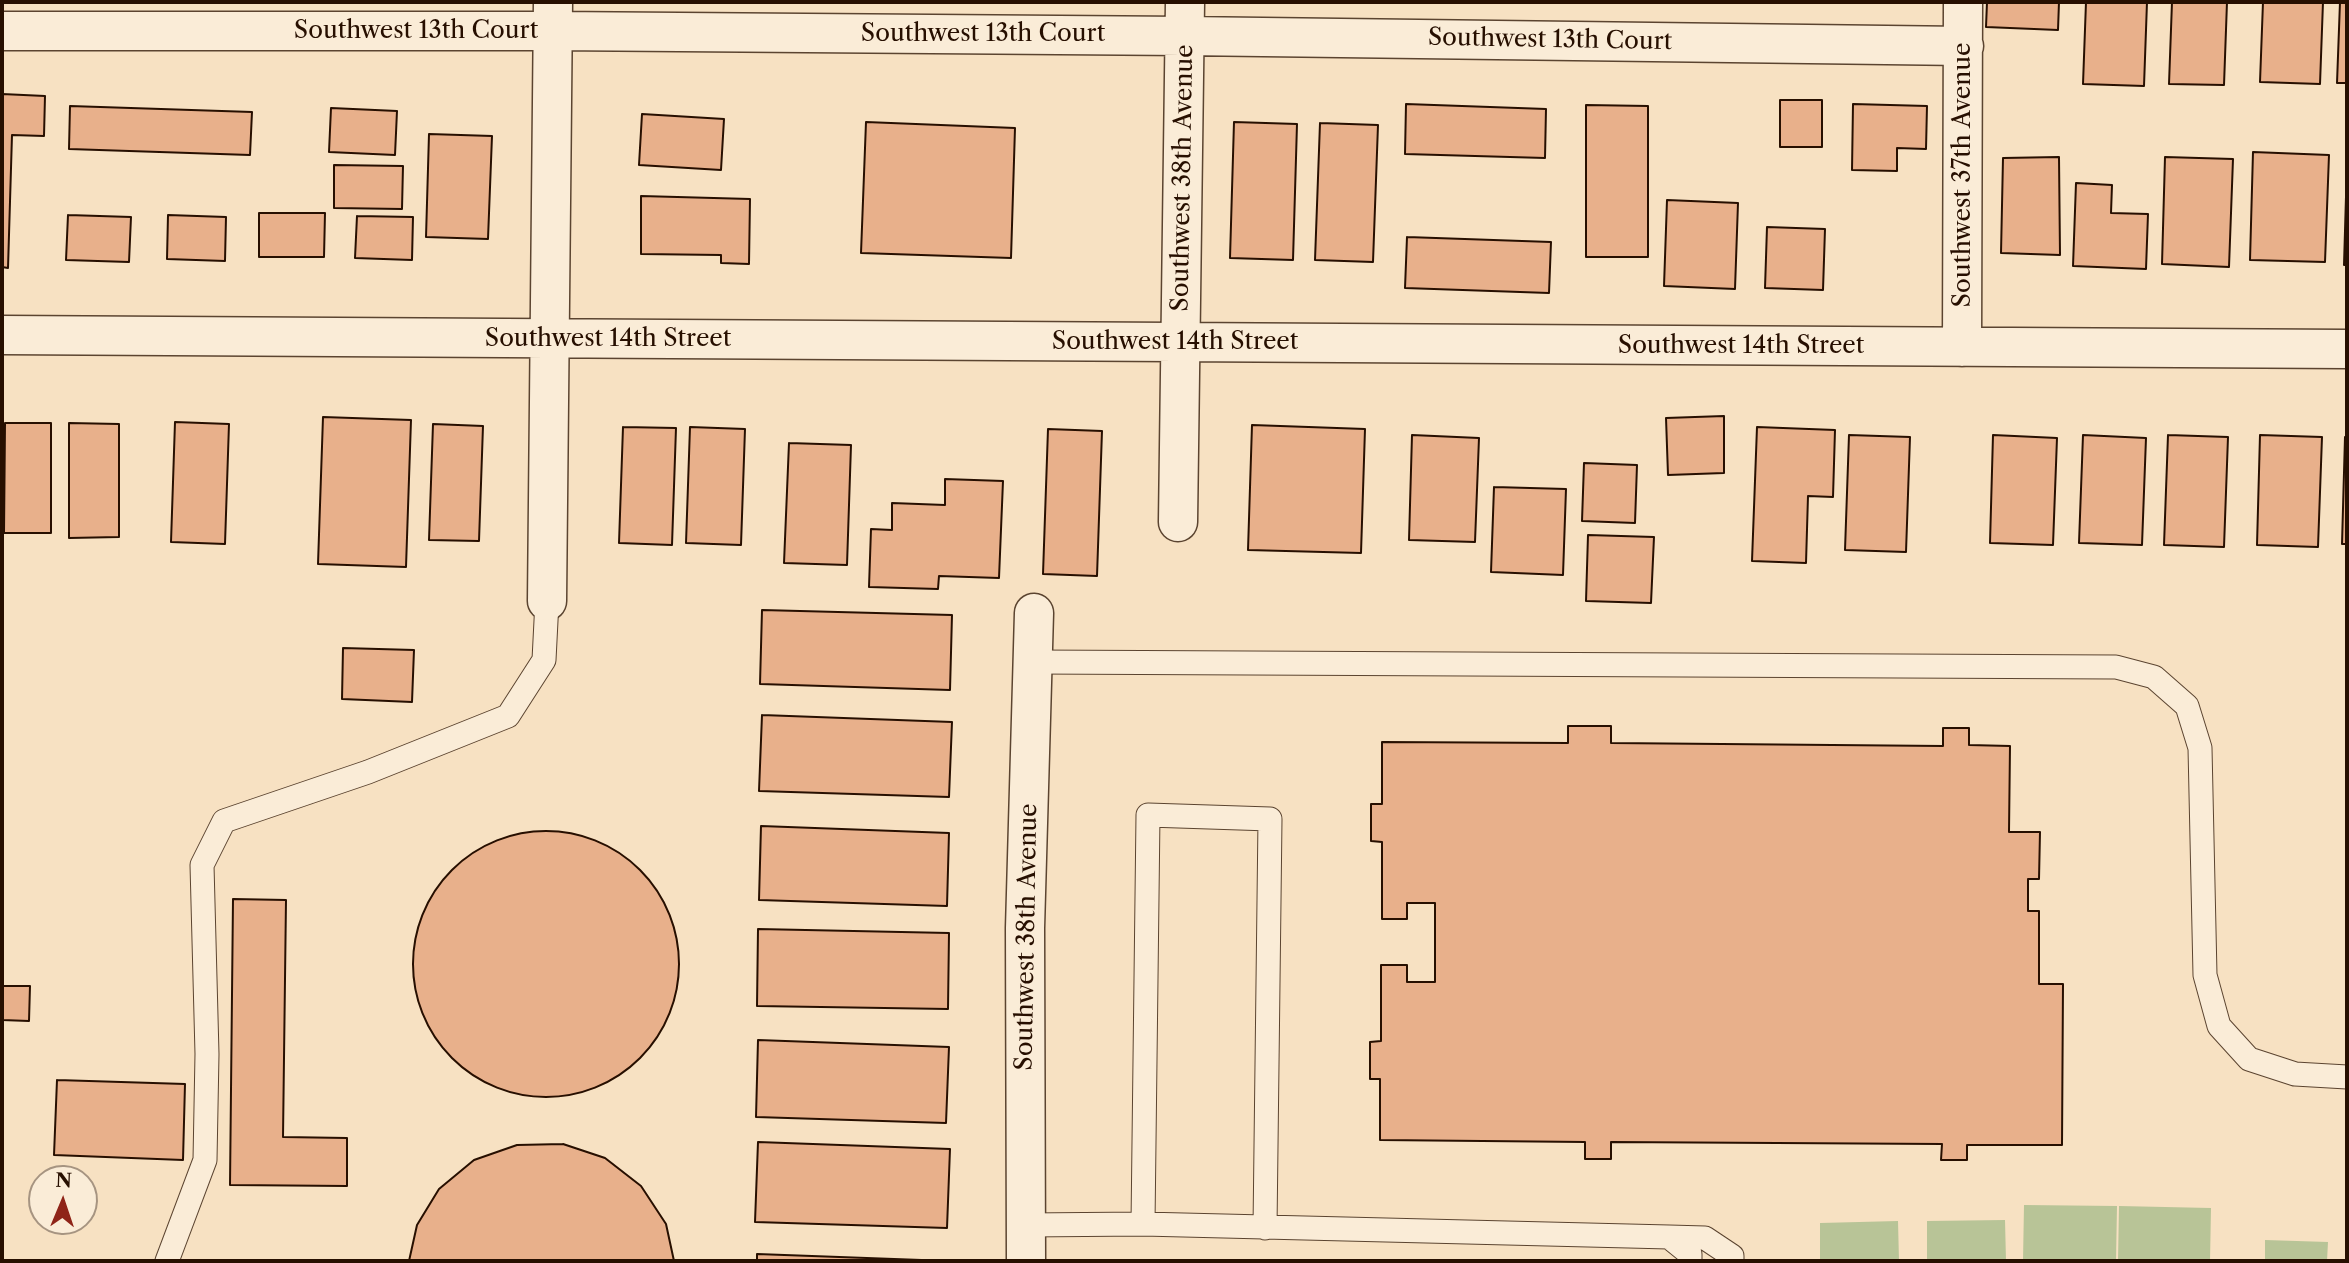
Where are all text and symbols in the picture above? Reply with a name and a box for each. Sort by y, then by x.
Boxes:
street label: Southwest 13th Court [294,17,538,45]
street label: Southwest 13th Court [861,20,1105,48]
street label: Southwest 13th Court [1428,23,1672,57]
street label: Southwest 37th Avenue [1949,43,1977,307]
street label: Southwest 38th Avenue [1166,44,1200,312]
street label: Southwest 14th Street [485,325,731,353]
street label: Southwest 14th Street [1052,328,1298,356]
street label: Southwest 14th Street [1618,332,1864,360]
street label: Southwest 38th Avenue [1010,803,1044,1071]
north arrow [28,1165,98,1235]
text: N [55,1169,72,1192]

